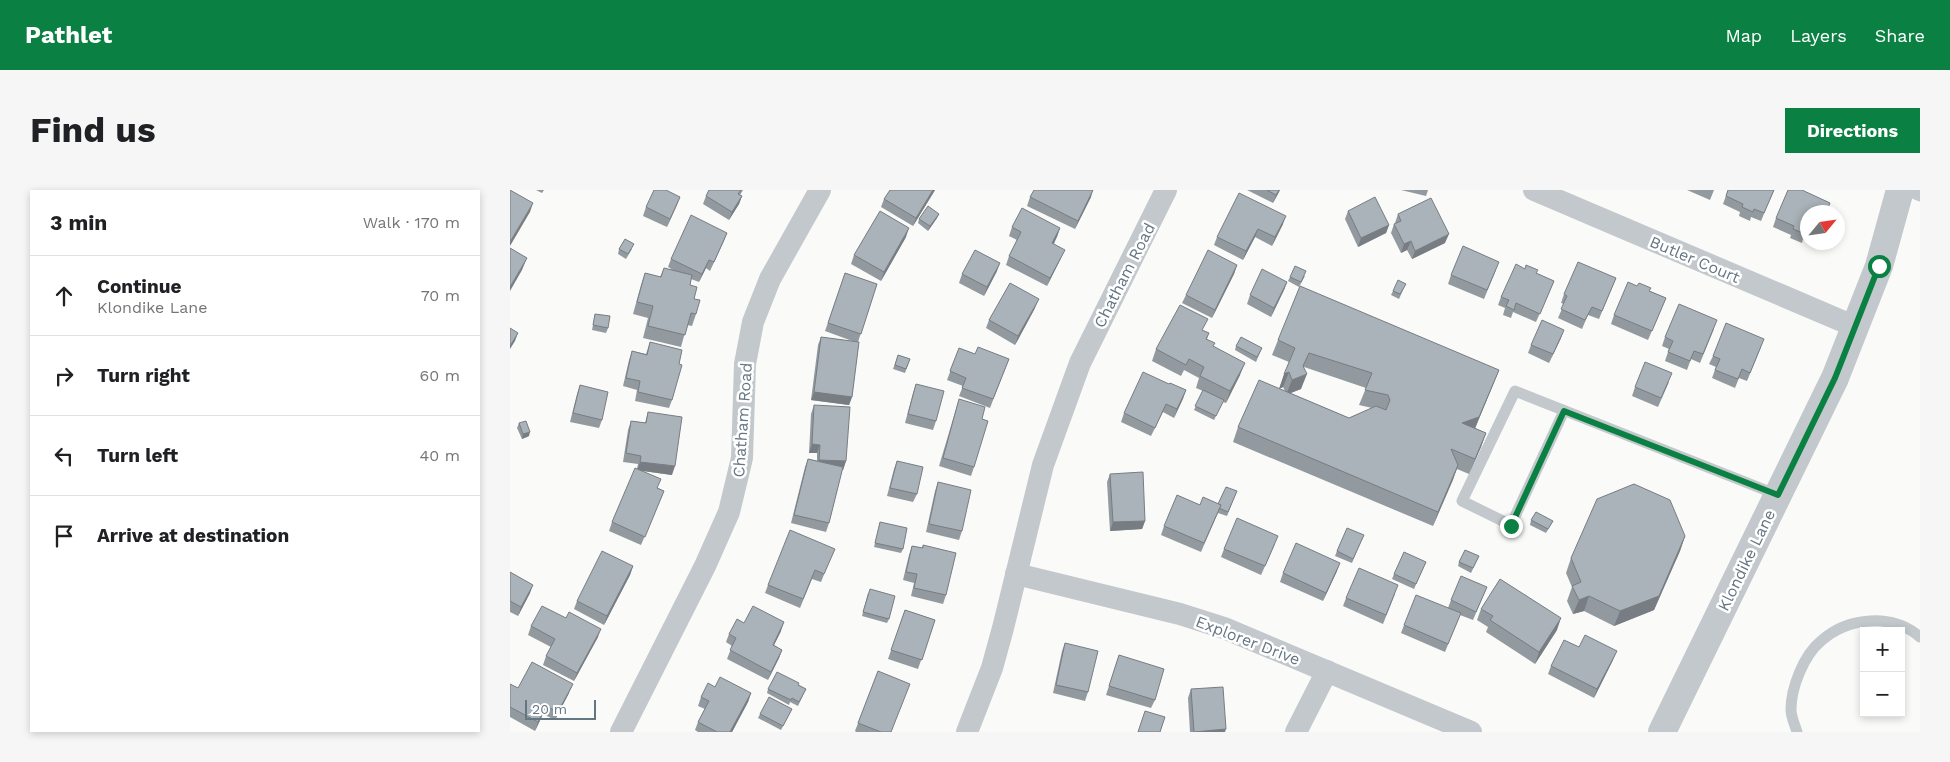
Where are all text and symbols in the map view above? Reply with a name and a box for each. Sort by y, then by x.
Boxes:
text: Pathlet [25,21,112,49]
text: Map [1725,25,1762,46]
text: Layers [1790,25,1847,46]
text: Share [1875,25,1925,46]
button: Directions [1785,108,1920,153]
text: Find us [30,109,156,151]
north arrow [1800,205,1845,250]
text: 3 min [50,210,107,235]
text: Walk · 170 m [363,213,460,232]
street label: Chatham Road [1090,220,1159,331]
street label: Butler Court [1647,232,1743,287]
route start [1868,255,1891,278]
text: Continue [97,275,181,298]
icon: ahead [50,282,78,310]
text: 70 m [421,286,460,305]
text: Klondike Lane [97,298,207,317]
icon: right [50,362,78,390]
street label: Chatham Road [729,362,756,478]
text: Turn right [97,364,190,387]
text: 60 m [420,366,460,385]
icon: left [50,442,78,470]
text: Turn left [97,444,178,467]
text: 40 m [420,446,460,465]
street label: Klondike Lane [1714,506,1779,614]
route end [1500,515,1523,538]
icon: arrive [50,522,78,550]
text: Arrive at destination [97,524,289,547]
street label: Explorer Drive [1193,612,1303,669]
map controls [1860,627,1905,717]
button: + [1860,627,1905,672]
button: − [1860,672,1905,717]
scale bar [525,697,596,720]
text: 20 m [532,701,567,717]

